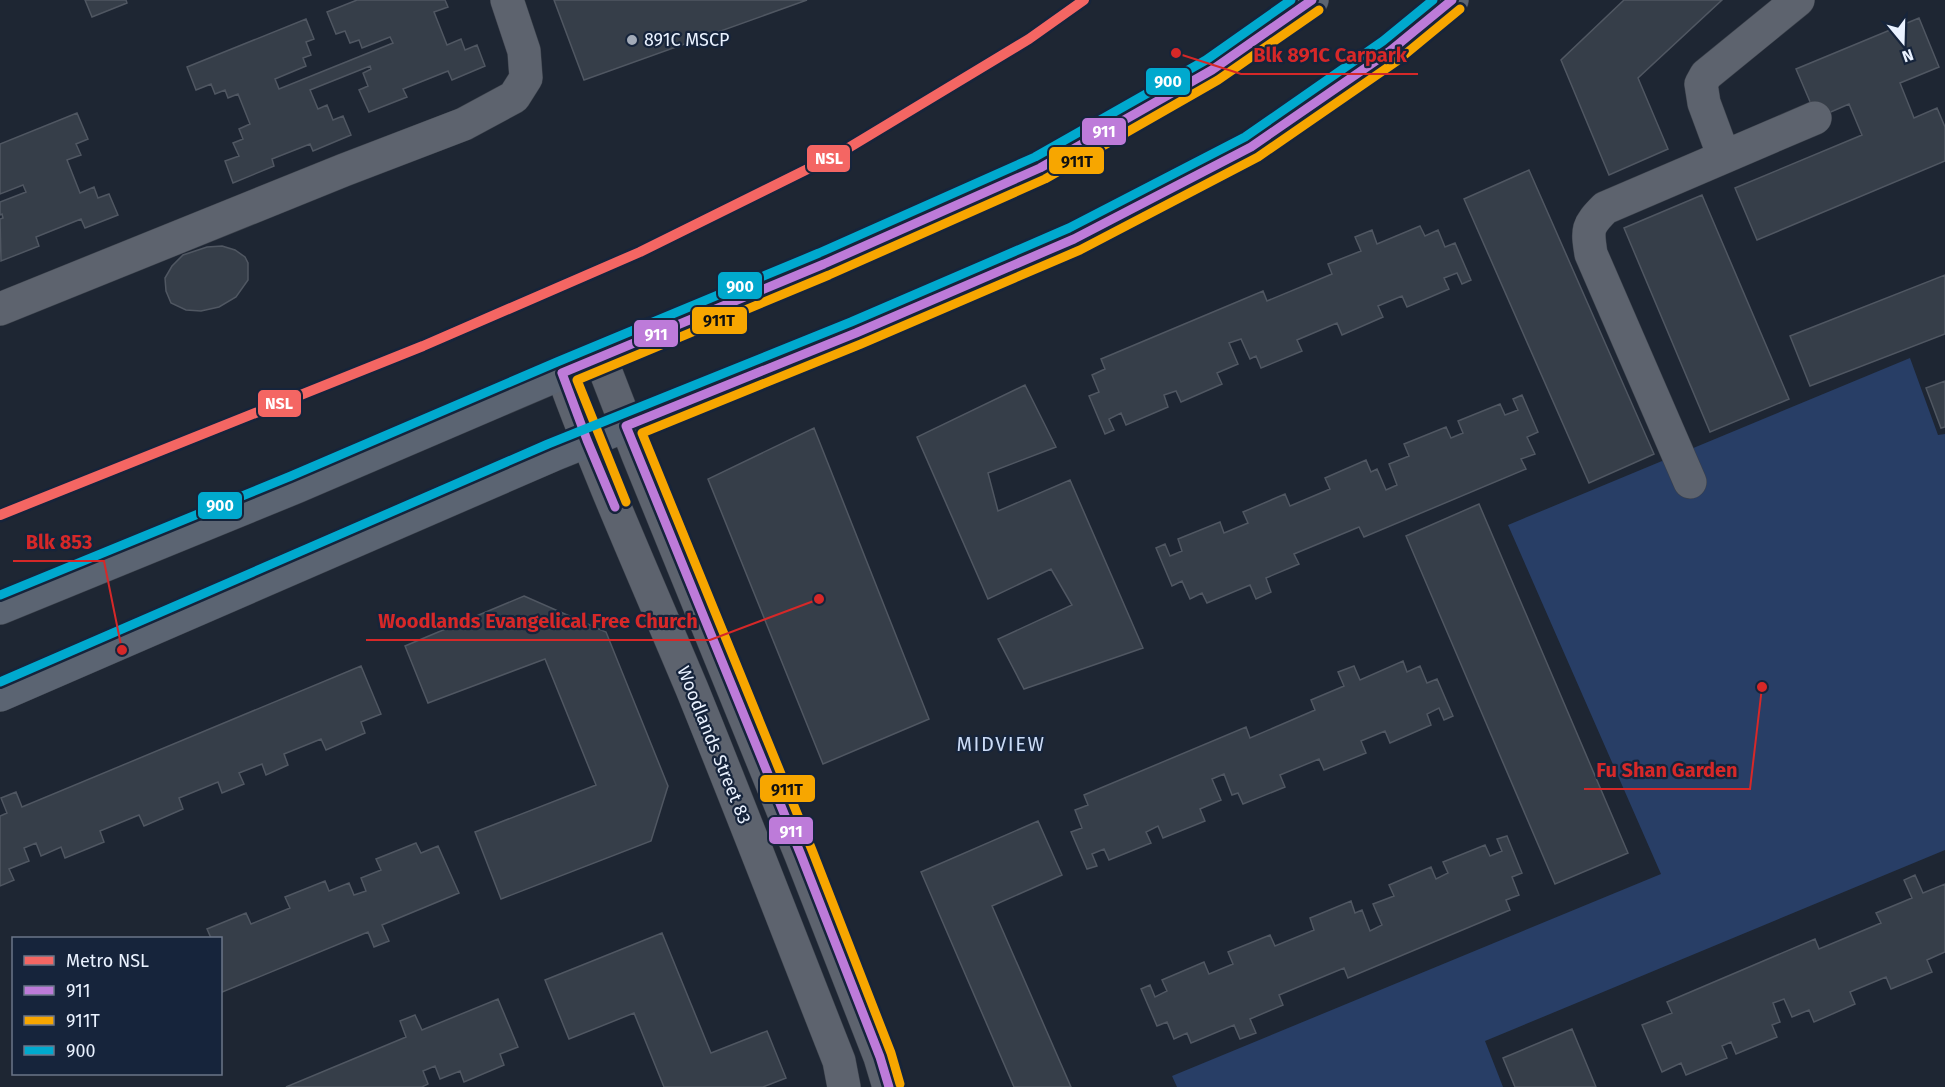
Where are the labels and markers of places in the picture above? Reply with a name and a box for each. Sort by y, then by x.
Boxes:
place label: 891C MSCP [644,29,729,51]
marker: 891C MSCP [625,33,639,47]
callout: Blk 891C Carpark [1241,36,1418,74]
callout: Blk 853 [13,523,104,561]
callout: Woodlands Evangelical Free Church [366,602,710,640]
callout: Fu Shan Garden [1584,751,1750,789]

